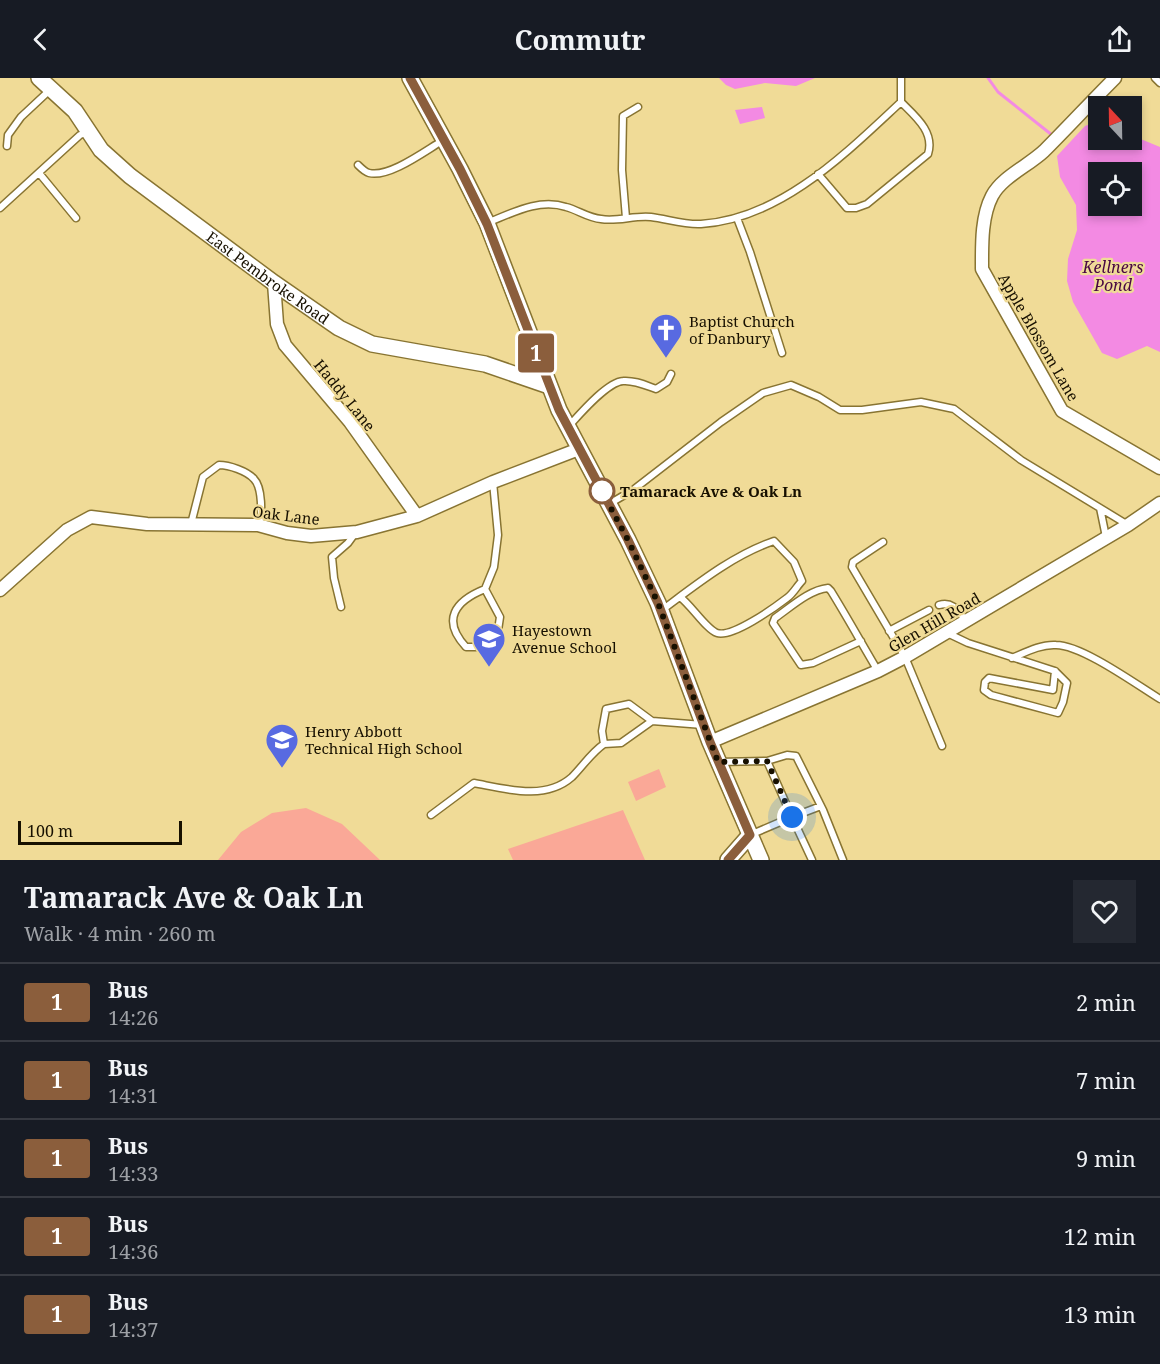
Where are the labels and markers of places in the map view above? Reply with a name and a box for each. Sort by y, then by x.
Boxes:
place label: Baptist Church of Danbury [689,311,795,348]
church icon: Baptist Church of Danbury [648,312,684,359]
marker: Tamarack Ave & Oak Ln [589,478,615,504]
place label: Tamarack Ave & Oak Ln [620,481,802,501]
place label: Hayestown Avenue School [512,620,617,657]
school or university icon: Hayestown Avenue School [471,621,507,668]
place label: Henry Abbott Technical High School [305,721,463,758]
school or university icon: Henry Abbott Technical High School [264,722,300,769]

